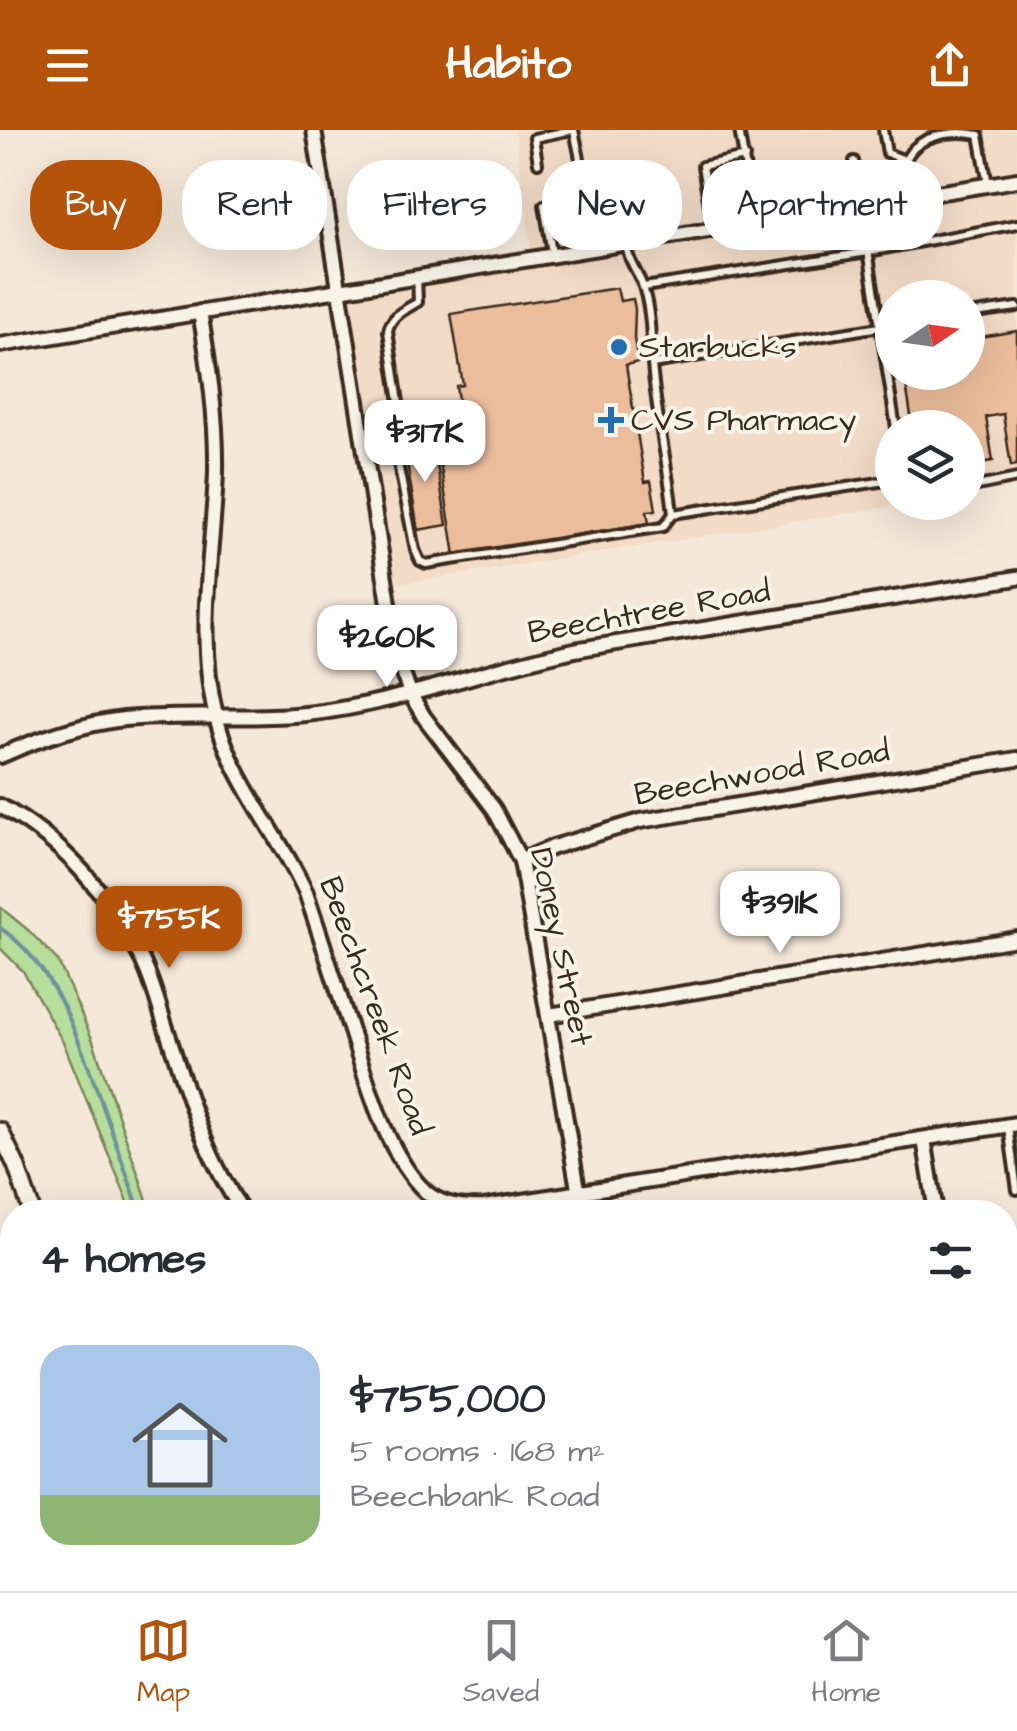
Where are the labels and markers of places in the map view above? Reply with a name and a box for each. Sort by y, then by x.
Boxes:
place label: Starbucks [639,325,797,370]
marker: Starbucks [608,336,630,358]
place label: CVS Pharmacy [631,398,856,443]
pin: $317K [355,400,495,485]
marker: CVS Pharmacy [600,409,622,431]
pin: $260K [317,605,457,690]
pin: $391K [710,871,850,956]
pin: $755K [99,886,239,971]

